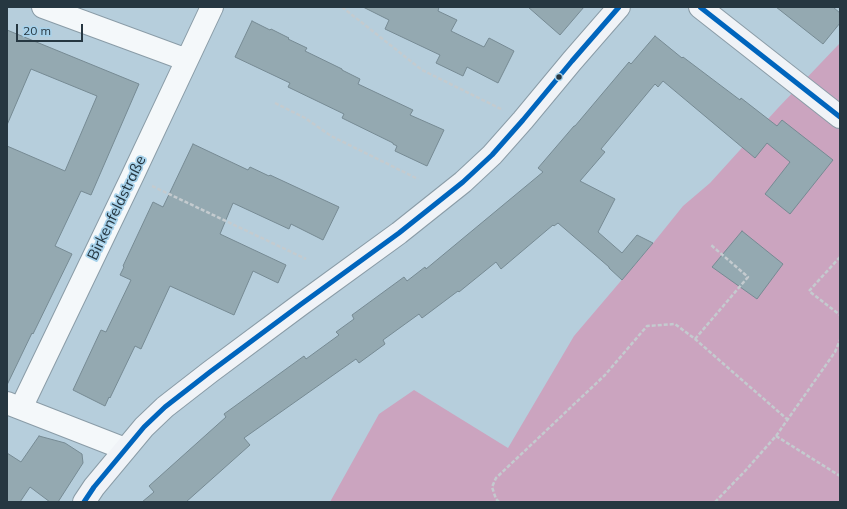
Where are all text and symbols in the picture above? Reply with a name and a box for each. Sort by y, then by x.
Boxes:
scale bar [18,16,85,42]
text: 20 m [23,23,51,38]
unlabelled marker [554,72,564,82]
street label: Birkenfeldstraße [84,153,150,263]

